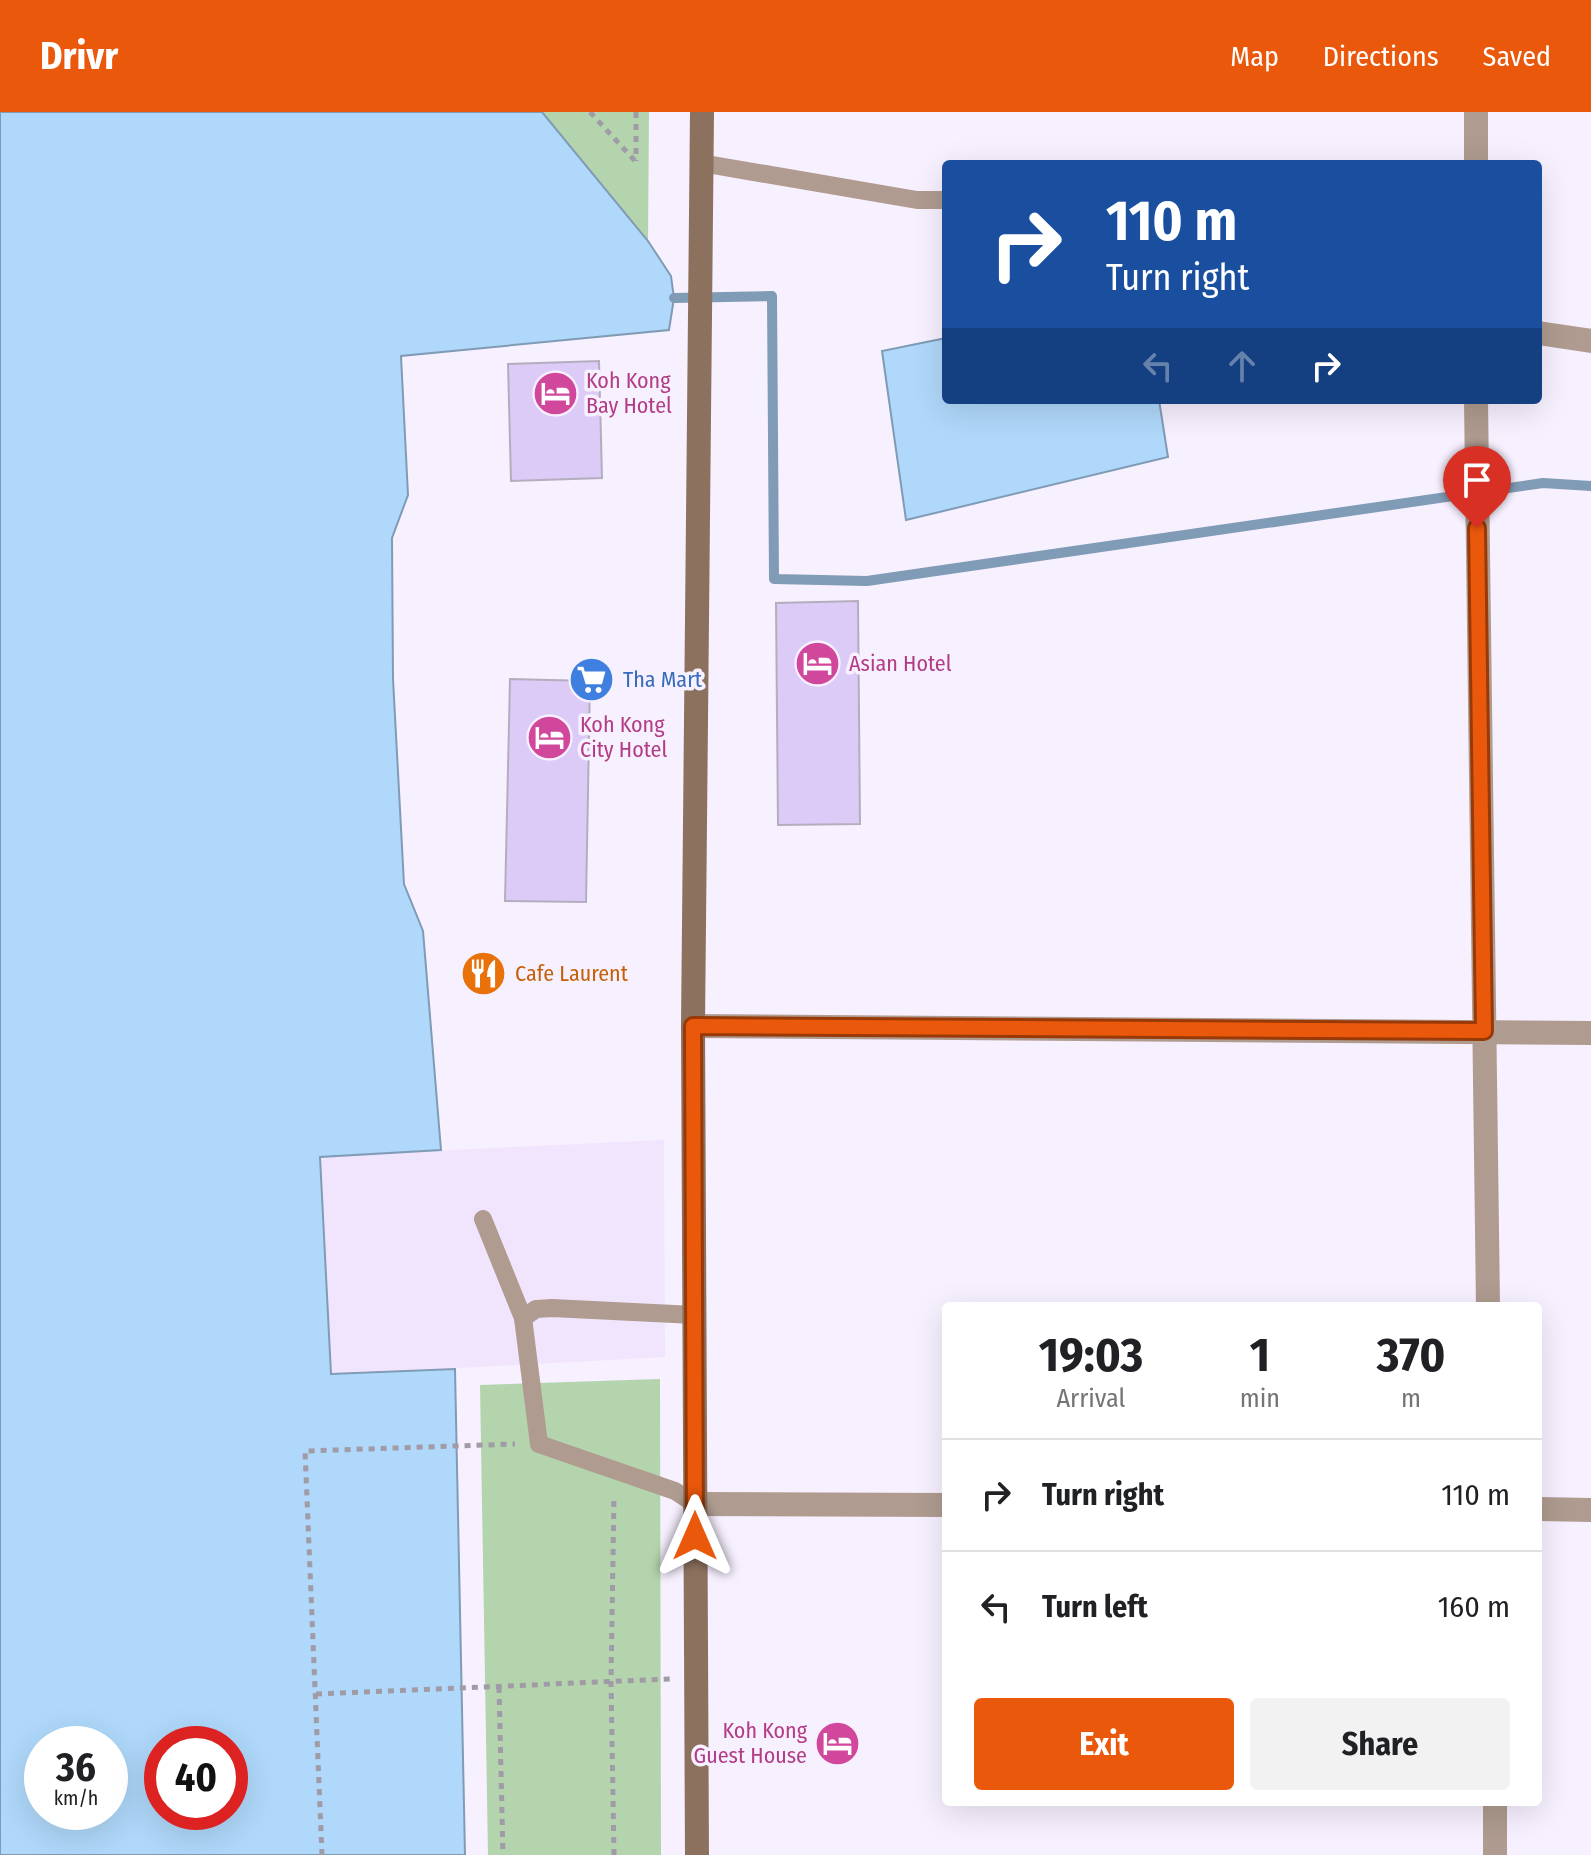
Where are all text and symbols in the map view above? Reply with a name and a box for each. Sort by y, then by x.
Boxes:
text: Drivr [40,33,118,79]
text: Map [1230,40,1279,73]
text: Directions [1323,40,1439,73]
text: Saved [1483,40,1551,73]
text: 110 m [1106,188,1237,255]
icon: right [974,192,1078,296]
text: Turn right [1106,256,1249,300]
icon: left [1136,344,1180,388]
icon: ahead [1220,344,1264,388]
icon: right [1304,344,1348,388]
place label: Koh Kong Bay Hotel [586,367,672,419]
hotel icon: Koh Kong Bay Hotel [531,369,579,417]
pin [1443,446,1511,528]
icon: arrive [1455,458,1499,502]
hotel icon: Asian Hotel [794,639,842,687]
place label: Asian Hotel [849,650,952,677]
supermarket icon: Tha Mart [568,655,616,703]
place label: Tha Mart [623,666,703,693]
place label: Koh Kong City Hotel [580,711,667,763]
hotel icon: Koh Kong City Hotel [525,713,573,761]
restaurant icon: Cafe Laurent [460,949,508,997]
place label: Cafe Laurent [515,960,629,987]
text: 19:03 [1039,1326,1143,1384]
text: 1 [1250,1326,1270,1384]
text: 370 [1377,1326,1445,1384]
text: Arrival [1056,1383,1125,1414]
text: min [1240,1383,1280,1414]
text: m [1401,1383,1421,1414]
icon: right [974,1473,1018,1517]
text: Turn right [1042,1477,1164,1513]
text: 110 m [1441,1477,1510,1513]
position arrow [653,1494,737,1578]
icon: left [974,1585,1018,1629]
text: Turn left [1042,1589,1148,1625]
text: 160 m [1438,1589,1510,1625]
button: Exit [974,1698,1234,1790]
button: Share [1250,1698,1510,1790]
place label: Koh Kong Guest House [694,1717,808,1769]
hotel icon: Koh Kong Guest House [814,1719,862,1767]
speed limit sign: 40 [144,1726,248,1830]
text: 36 [56,1744,96,1792]
text: km/h [54,1786,98,1810]

